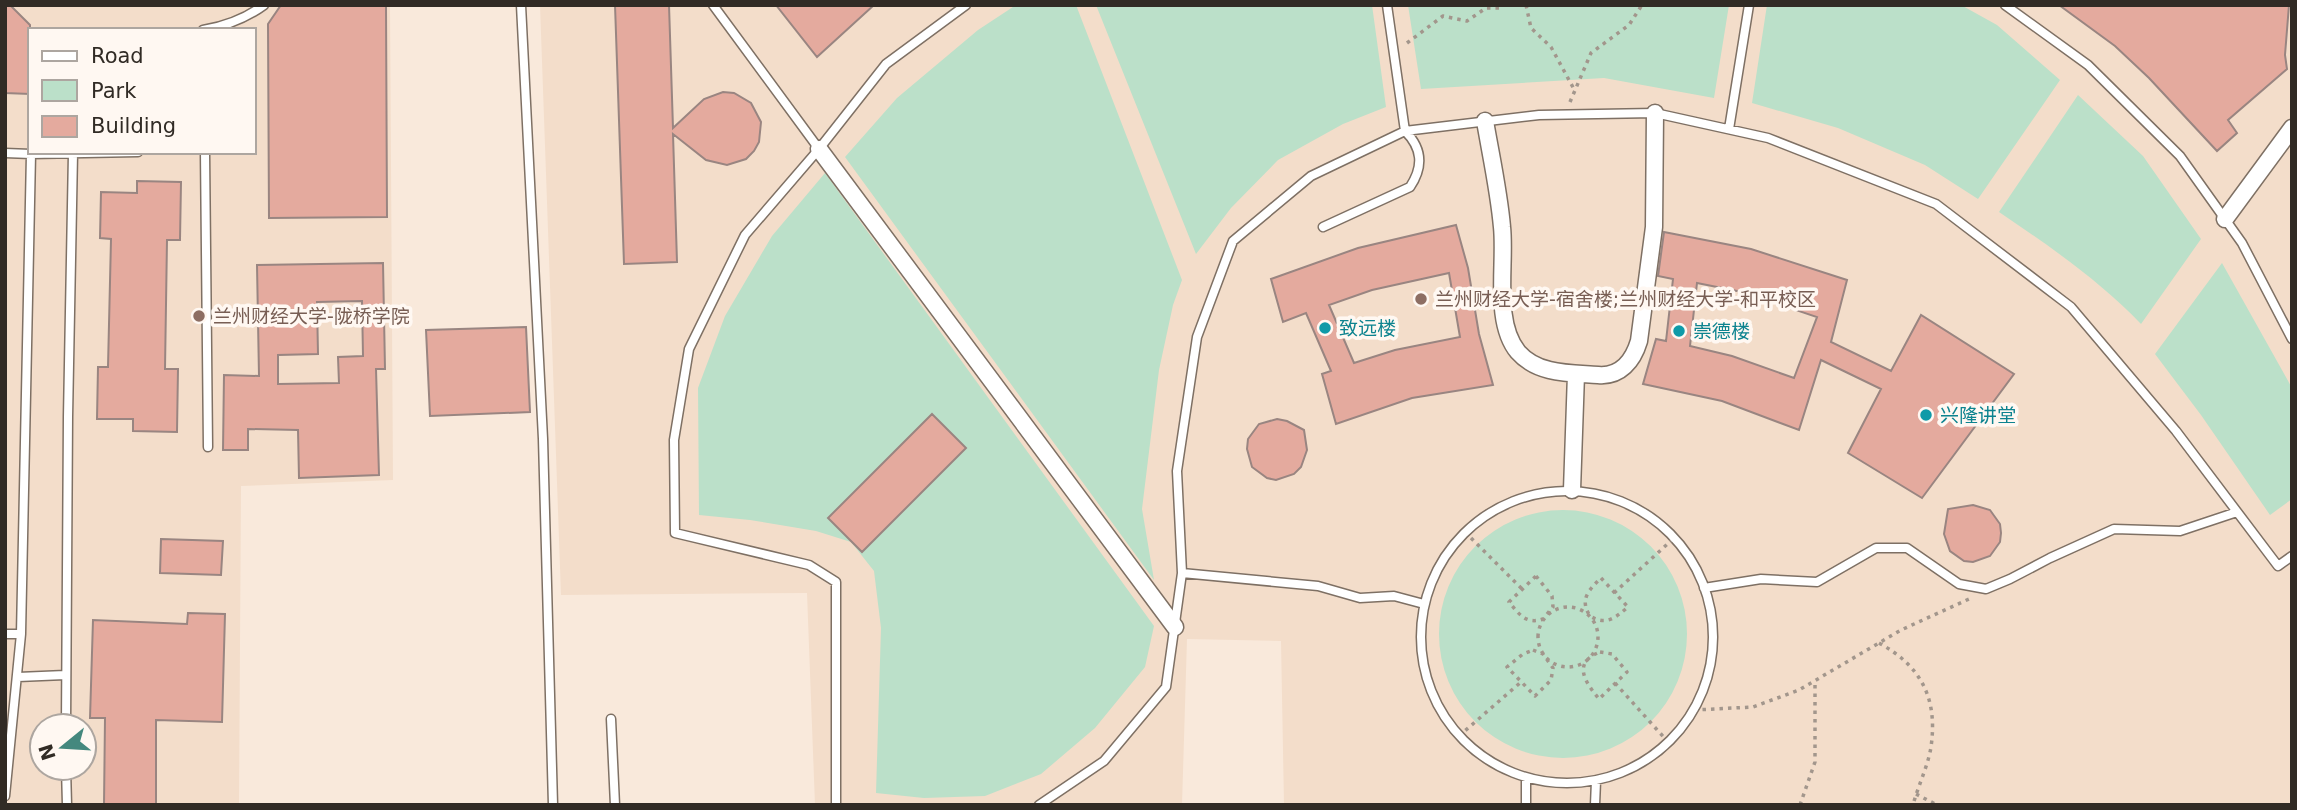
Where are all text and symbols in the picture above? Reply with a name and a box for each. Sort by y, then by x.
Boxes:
legend [28,28,256,154]
text: Road [91,44,144,68]
text: Park [91,79,137,103]
text: Building [91,114,176,138]
place label: 兰州财经大学-宿舍楼;兰州财经大学-和平校区 [1435,288,1816,310]
marker: 兰州财经大学-宿舍楼;兰州财经大学-和平校区 [1413,291,1429,307]
place label: 兰州财经大学-陇桥学院 [213,305,410,327]
marker: 兰州财经大学-陇桥学院 [191,308,207,324]
place label: 致远楼 [1339,317,1396,339]
marker: 致远楼 [1317,320,1333,336]
place label: 崇德楼 [1693,320,1750,342]
marker: 崇德楼 [1671,323,1687,339]
place label: 兴隆讲堂 [1940,404,2016,426]
marker: 兴隆讲堂 [1918,407,1934,423]
north arrow [28,712,98,782]
text: N [34,741,60,763]

